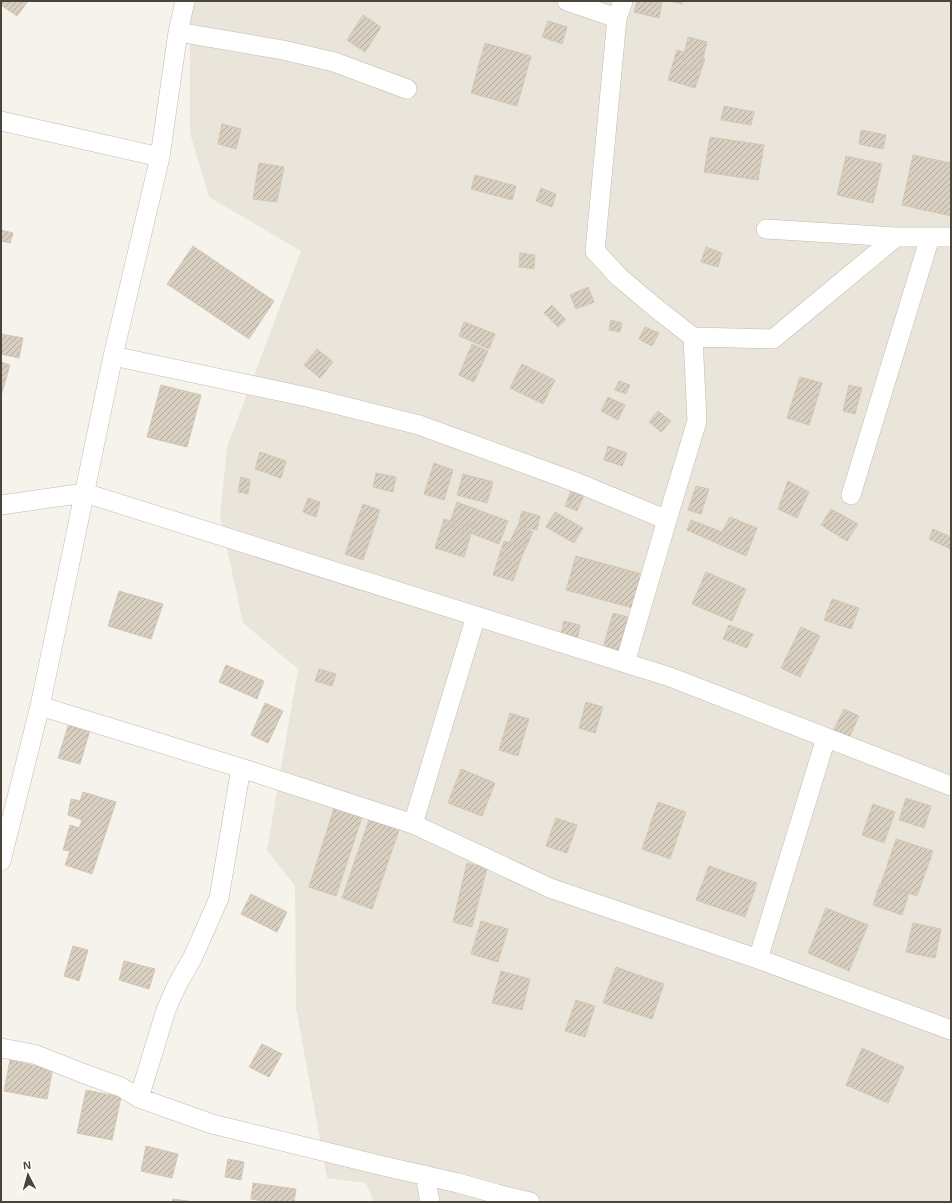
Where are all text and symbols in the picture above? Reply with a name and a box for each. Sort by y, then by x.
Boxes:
north arrow [8,1155,48,1195]
text: N [22,1159,32,1171]

